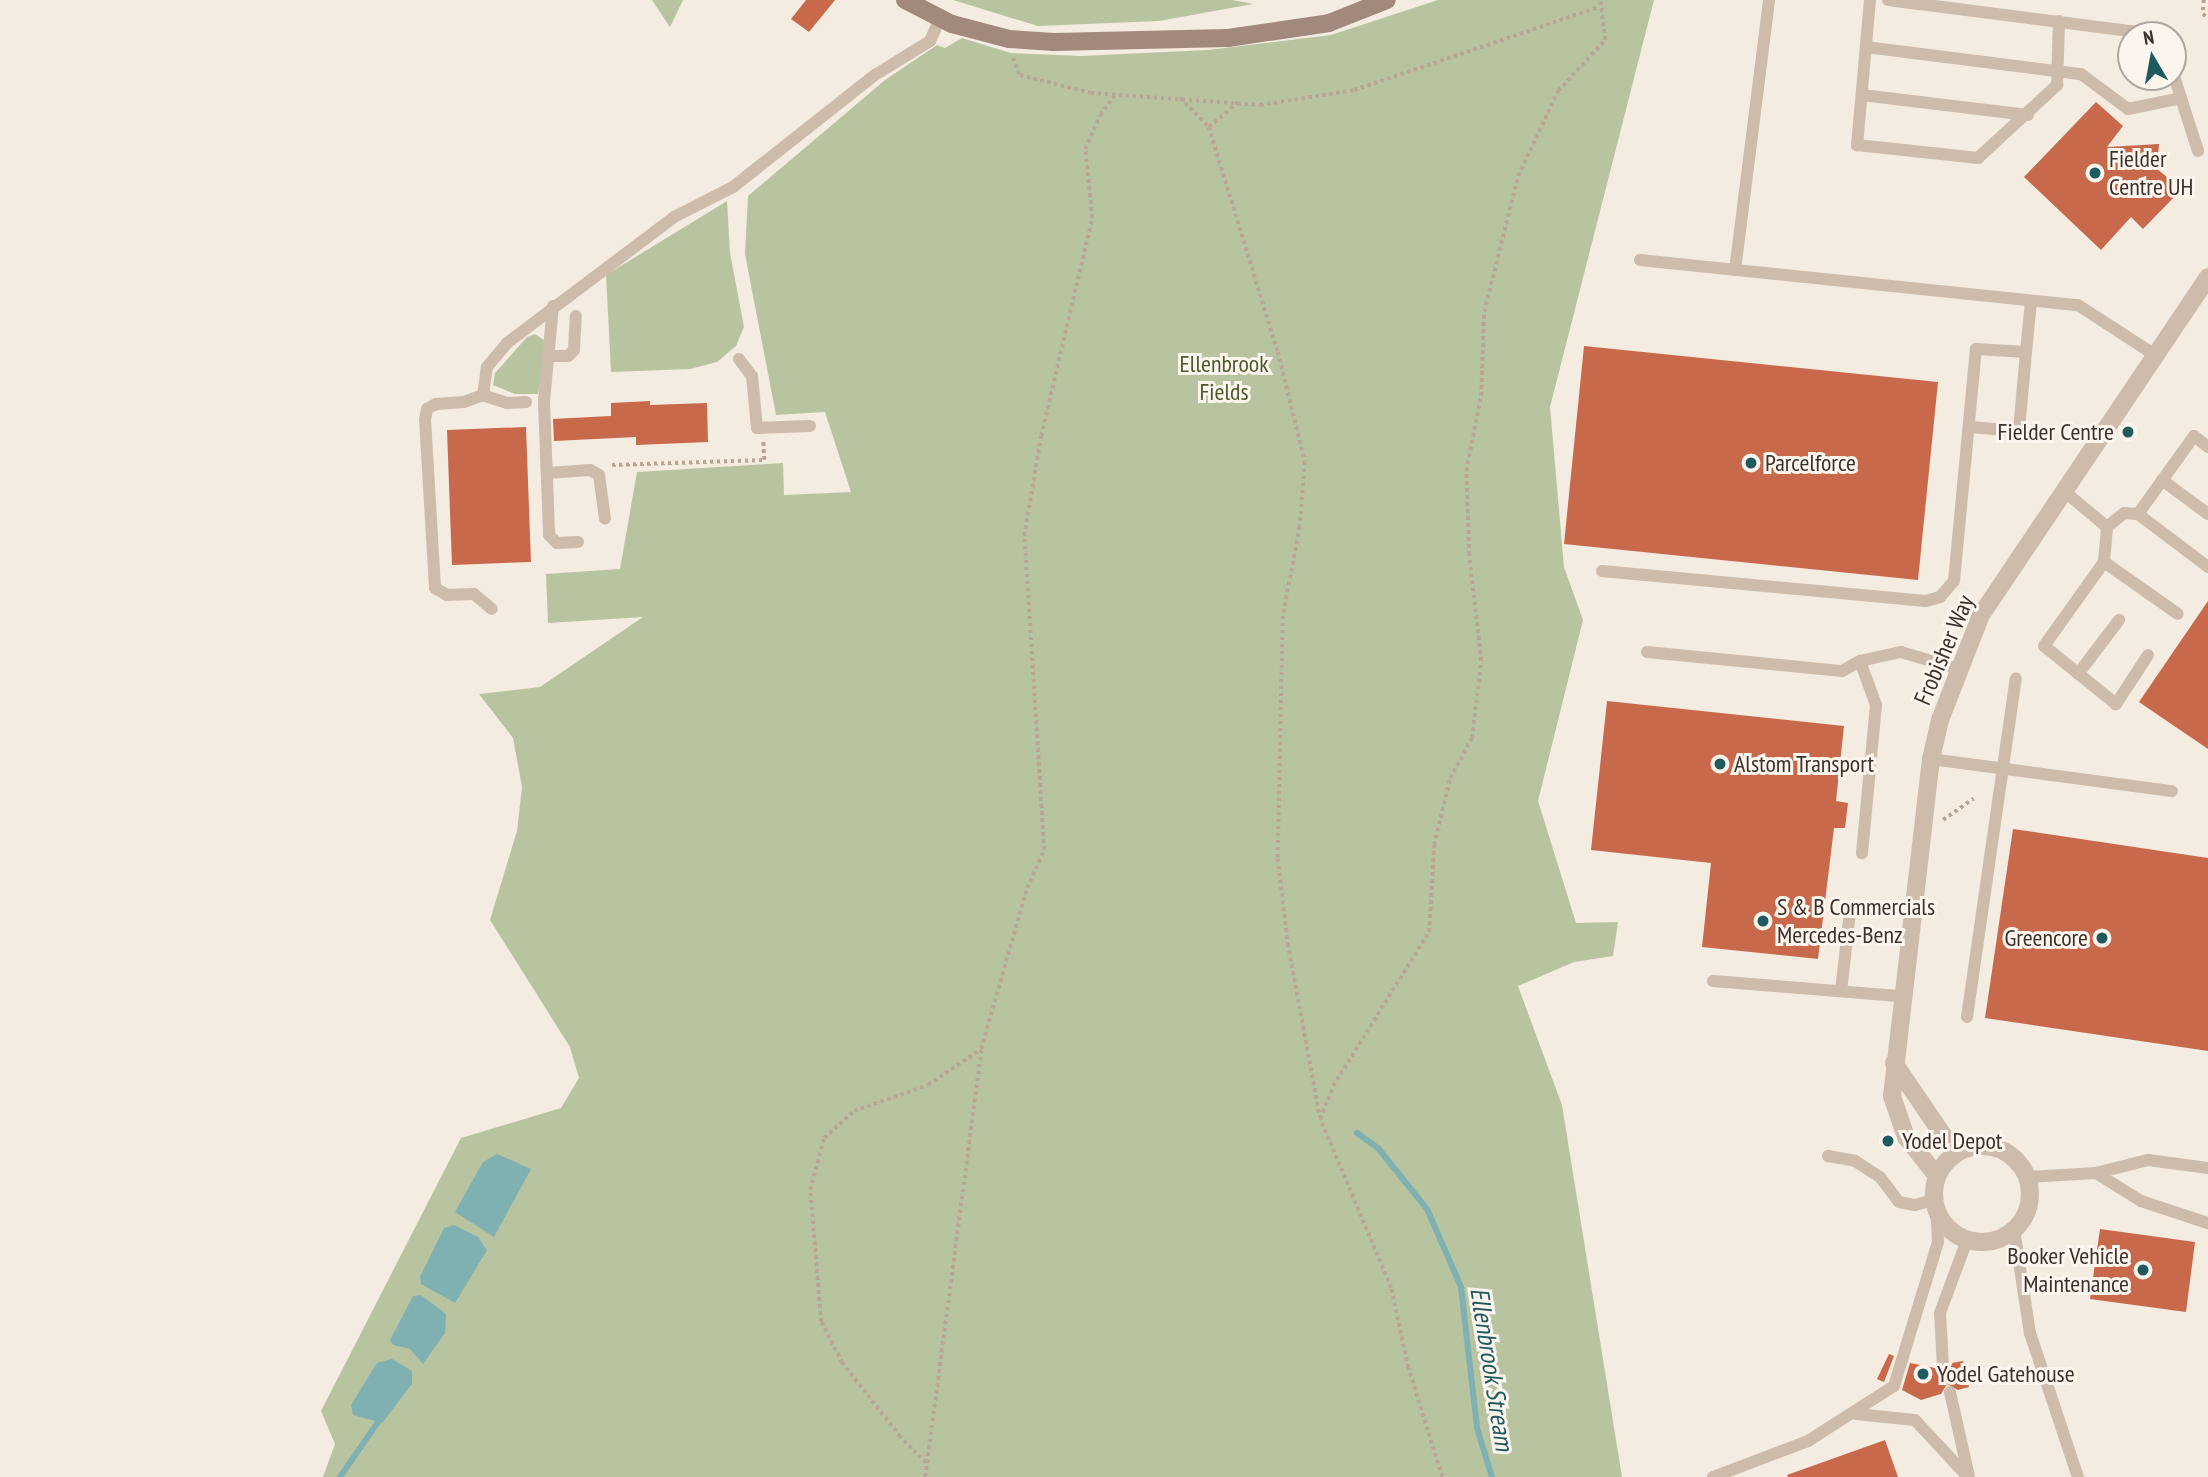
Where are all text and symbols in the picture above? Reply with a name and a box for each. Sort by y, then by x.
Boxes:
north arrow [2117,21,2187,91]
text: N [2142,25,2156,50]
place label: Fielder Centre UH [2109,145,2193,201]
marker: Fielder Centre UH [2087,165,2103,181]
park label: Ellenbrook Fields [1180,350,1268,406]
place label: Fielder Centre [1998,418,2114,446]
marker: Fielder Centre [2120,424,2136,440]
place label: Parcelforce [1765,449,1856,477]
marker: Parcelforce [1743,455,1759,471]
street label: Frobisher Way [1908,591,1980,709]
place label: Alstom Transport [1734,750,1875,778]
marker: Alstom Transport [1712,756,1728,772]
place label: S & B Commercials Mercedes-Benz [1777,893,1935,949]
marker: S & B Commercials Mercedes-Benz [1755,913,1771,929]
place label: Greencore [2004,924,2088,952]
marker: Greencore [2094,930,2110,946]
place label: Yodel Depot [1902,1127,2002,1155]
marker: Yodel Depot [1880,1133,1896,1149]
place label: Booker Vehicle Maintenance [2007,1242,2129,1298]
marker: Booker Vehicle Maintenance [2135,1262,2151,1278]
water label: Ellenbrook Stream [1464,1285,1520,1453]
place label: Yodel Gatehouse [1937,1360,2075,1388]
marker: Yodel Gatehouse [1915,1366,1931,1382]

